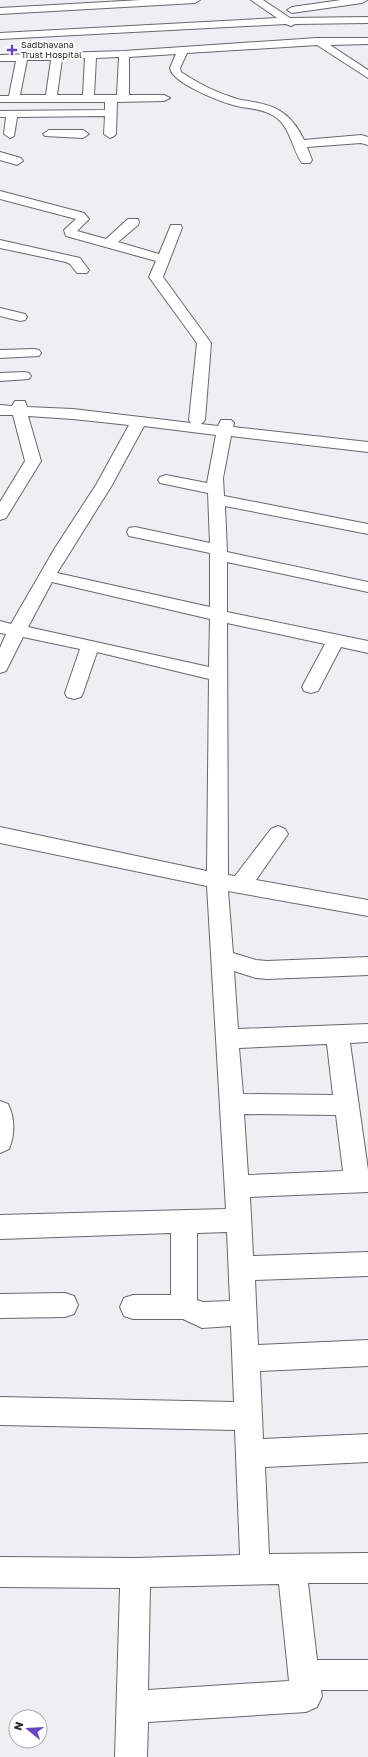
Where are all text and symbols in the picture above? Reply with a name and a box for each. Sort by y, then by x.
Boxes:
place label: Sadbhavana Trust Hospital [21,39,82,60]
marker: Sadbhavana Trust Hospital [6,44,18,56]
north arrow [8,1709,48,1749]
text: N [11,1720,25,1732]

